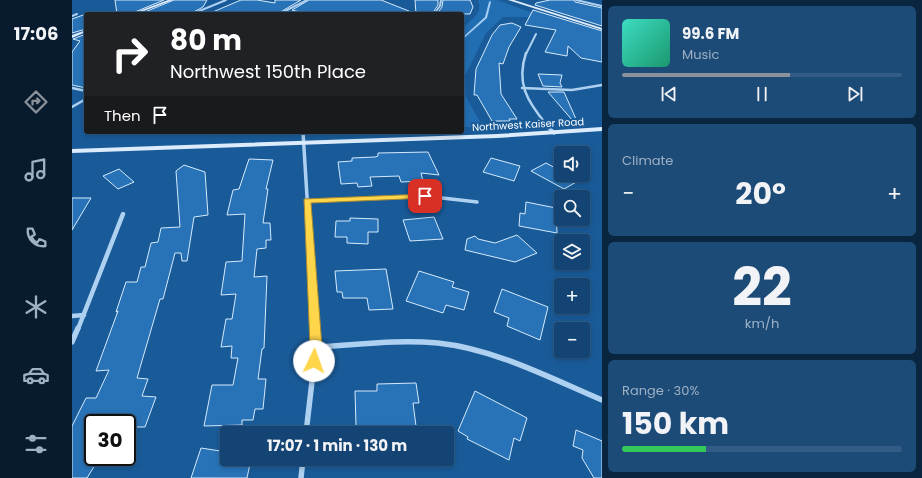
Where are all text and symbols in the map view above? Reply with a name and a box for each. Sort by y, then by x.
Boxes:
text: 17:06 [14,21,58,46]
text: 80 m [170,21,242,60]
text: 99.6 FM [682,23,739,44]
icon: right [104,28,156,80]
text: Music [682,45,719,64]
text: Northwest 150th Place [170,59,366,84]
icon: previous [658,83,680,105]
icon: pause [751,83,773,105]
icon: next [844,83,866,105]
icon: directions [22,88,50,116]
icon: arrive [149,104,171,126]
text: Then [104,105,141,126]
street label: Northwest Kaiser Road [472,114,584,135]
map controls [554,146,590,358]
button: sound [554,146,590,182]
text: Climate [622,151,673,170]
icon: music [22,156,50,184]
text: 20° [735,172,786,215]
text: − [622,178,634,209]
text: + [887,178,902,209]
pin [408,179,442,213]
icon: arrive [414,185,436,207]
button: search [554,190,590,226]
icon: phone [22,224,50,252]
button: layers [554,234,590,270]
text: 22 [732,251,792,324]
button: + [554,278,590,314]
icon: climate [22,293,50,321]
text: km/h [745,314,779,333]
button: − [554,322,590,358]
position arrow [293,340,335,382]
icon: car [22,361,50,389]
text: Range · 30% [622,381,699,400]
text: 150 km [622,402,729,445]
speed limit sign: 30 [84,414,136,466]
icon: filters [22,430,50,458]
text: 17:07 · 1 min · 130 m [267,435,407,456]

